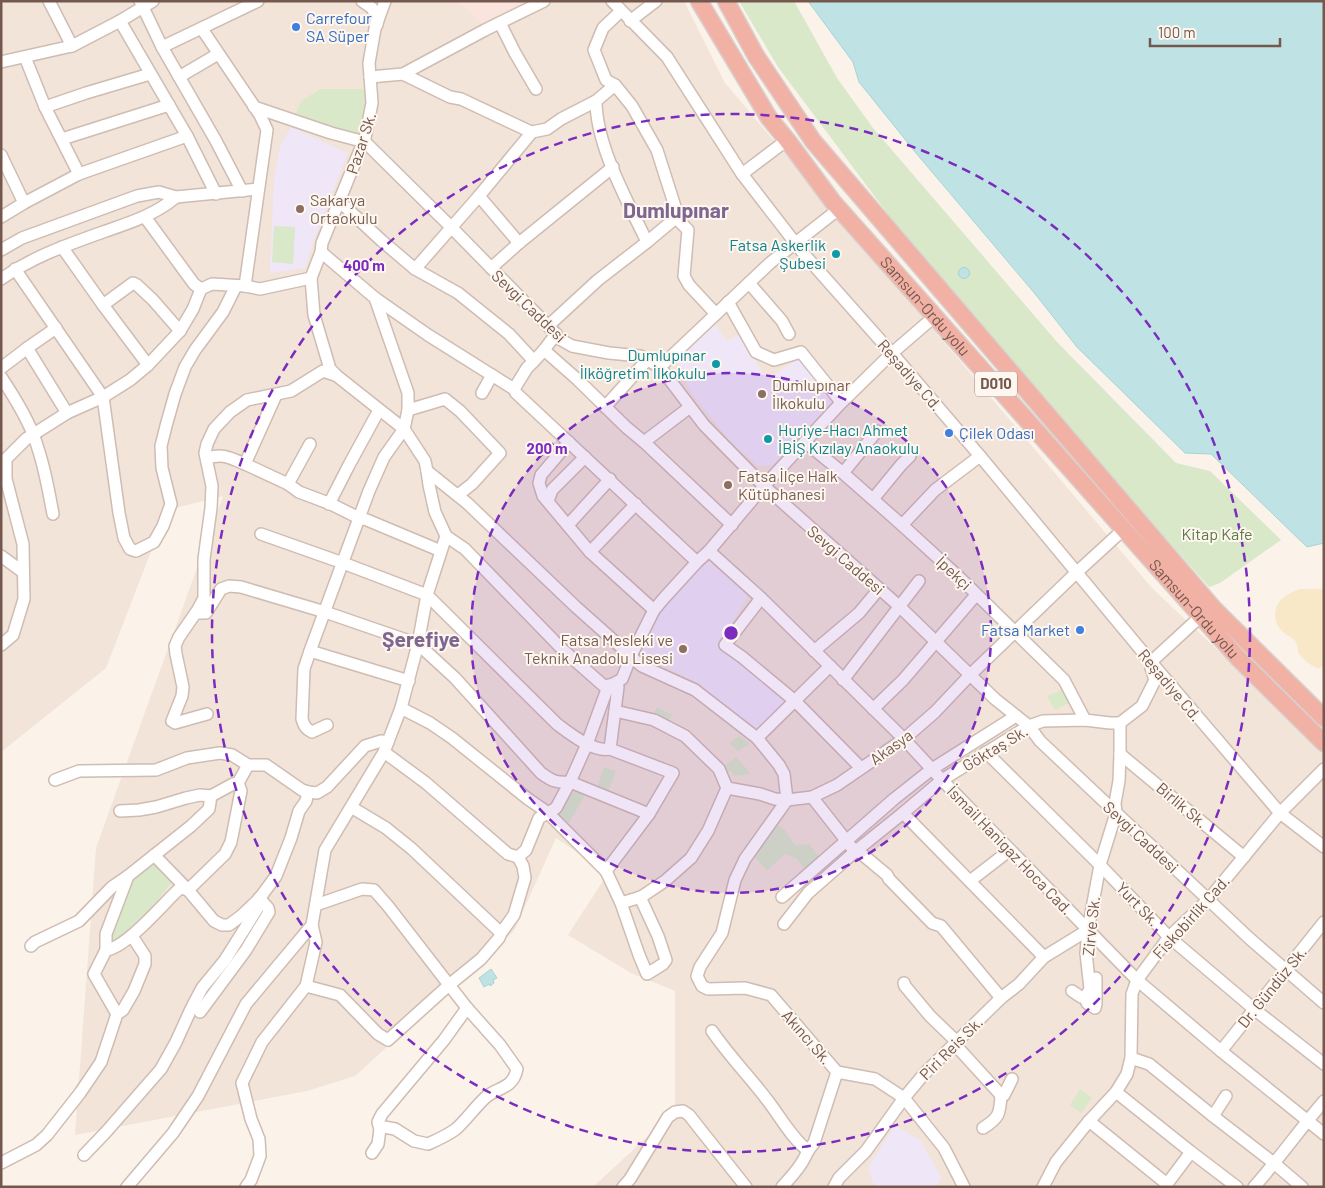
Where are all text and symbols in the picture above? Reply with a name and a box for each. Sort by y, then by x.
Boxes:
place label: Carrefour SA Süper [306,8,372,45]
scale bar [1150,15,1280,47]
marker: Carrefour SA Süper [290,21,302,33]
text: 100 m [1158,23,1196,41]
street label: Pazar Sk. [342,110,379,176]
place label: Sakarya Ortaokulu [310,190,378,227]
district label: Dumlupınar [623,197,729,222]
marker: Sakarya Ortaokulu [294,203,306,215]
place label: Fatsa Askerlik Şubesi [729,235,826,272]
marker: Fatsa Askerlik Şubesi [830,248,842,260]
street label: Samsun-Ordu yolu [877,252,975,359]
text: 400 m [343,256,385,274]
street label: Sevgi Caddesi [488,265,571,346]
street label: Reşadiye Cd. [874,335,947,414]
place label: Dumlupınar İlköğretim İlkokulu [580,345,706,382]
marker: Dumlupınar İlköğretim İlkokulu [710,358,722,370]
road number: D010 [975,372,1017,396]
place label: Dumlupınar İlkokulu [772,375,851,412]
marker: Dumlupınar İlkokulu [756,388,768,400]
place label: Huriye-Hacı Ahmet İBİŞ Kızılay Anaokulu [778,420,919,457]
place label: Çilek Odası [959,423,1034,442]
marker: Çilek Odası [943,427,955,439]
marker: Huriye-Hacı Ahmet İBİŞ Kızılay Anaokulu [762,433,774,445]
text: 200 m [526,439,568,457]
place label: Fatsa İlçe Halk Kütüphanesi [738,466,838,503]
marker: Fatsa İlçe Halk Kütüphanesi [722,479,734,491]
street label: Sevgi Caddesi [804,521,889,598]
park label: Kitap Kafe [1181,524,1253,543]
street label: İpekçi [933,552,976,594]
street label: Samsun-Ordu yolu [1146,555,1244,662]
place label: Fatsa Market [981,620,1070,639]
centre of rings [722,624,740,642]
marker: Fatsa Market [1074,624,1086,636]
district label: Şerefiye [382,626,460,651]
place label: Fatsa Mesleki ve Teknik Anadolu Lisesi [524,630,673,667]
marker: Fatsa Mesleki ve Teknik Anadolu Lisesi [677,643,689,655]
street label: Reşadiye Cd. [1135,645,1206,725]
street label: Göktaş Sk. [959,721,1031,775]
street label: Akasya [866,725,916,768]
street label: Birlik Sk. [1153,778,1212,831]
street label: İsmail Hanigaz Hoca Cad. [944,781,1077,918]
street label: Sevgi Caddesi [1100,797,1183,876]
street label: Fiskobirlik Cad. [1148,871,1233,962]
street label: Yurt Sk. [1113,878,1164,930]
street label: Zirve Sk. [1078,895,1103,957]
street label: Dr. Gündüz Sk. [1233,942,1310,1031]
street label: Akıncı Sk. [778,1005,836,1068]
street label: Piri Reis Sk. [915,1012,986,1083]

